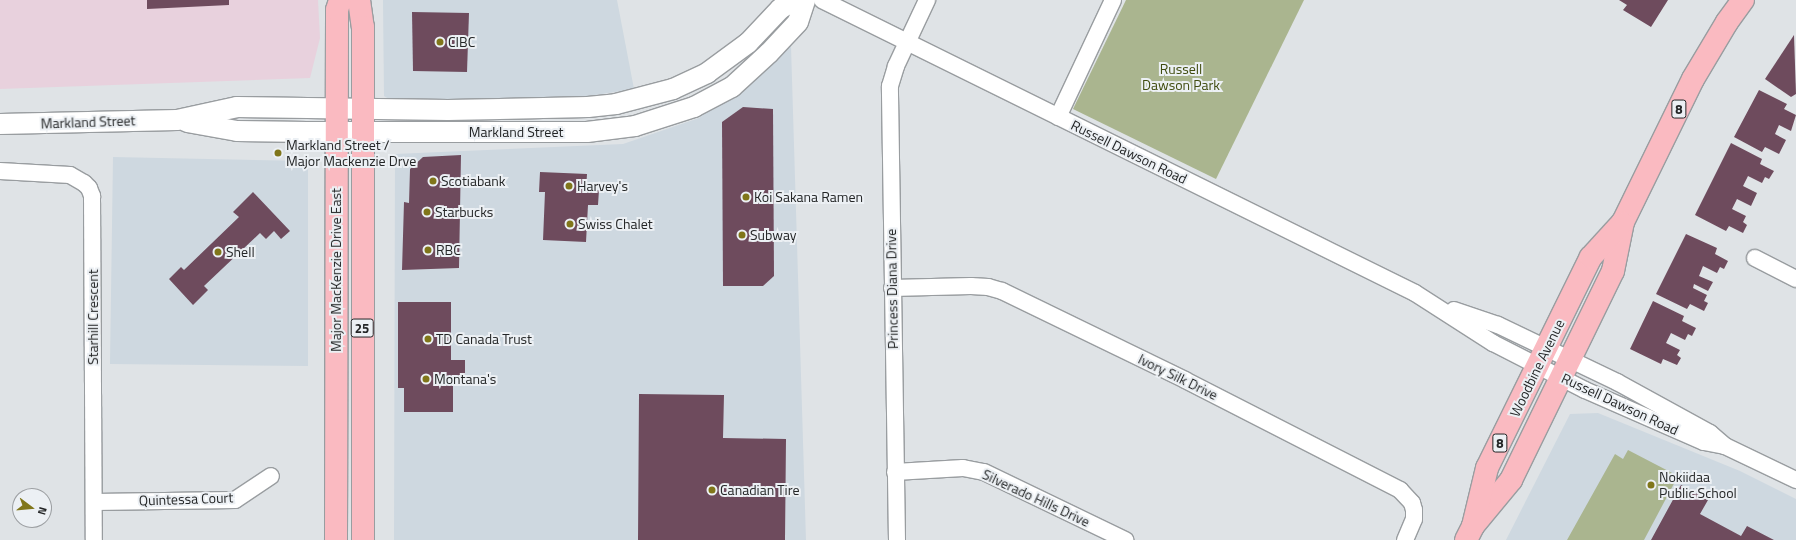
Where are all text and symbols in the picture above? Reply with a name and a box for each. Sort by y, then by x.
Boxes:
place label: CIBC [448,34,475,50]
marker: CIBC [435,37,445,47]
park label: Russell Dawson Park [1142,61,1220,94]
road number: 8 [1671,98,1687,120]
street label: Markland Street [40,112,136,132]
street label: Russell Dawson Road [1068,117,1190,187]
street label: Markland Street [469,124,563,140]
place label: Markland Street / Major Mackenzie Drve [286,137,416,170]
marker: Markland Street / Major Mackenzie Drve [273,148,283,158]
place label: Scotiabank [441,173,506,189]
marker: Scotiabank [428,176,438,186]
place label: Harvey's [577,178,628,194]
marker: Harvey's [564,181,574,191]
street label: Major MacKenzie Drive East [328,188,344,352]
place label: Koi Sakana Ramen [754,189,863,205]
marker: Koi Sakana Ramen [741,192,751,202]
place label: Starbucks [435,204,493,220]
marker: Starbucks [422,207,432,217]
place label: Swiss Chalet [578,216,653,232]
marker: Swiss Chalet [565,219,575,229]
place label: Subway [750,227,797,243]
street label: Princess Diana Drive [883,229,901,349]
marker: Subway [737,230,747,240]
place label: RBC [436,242,461,258]
place label: Shell [226,244,255,260]
marker: RBC [423,245,433,255]
marker: Shell [213,247,223,257]
street label: Starhill Crescent [85,269,101,365]
road number: 25 [350,317,374,339]
street label: Woodbine Avenue [1506,317,1568,419]
place label: TD Canada Trust [436,331,532,347]
marker: TD Canada Trust [423,334,433,344]
street label: Ivory Silk Drive [1135,351,1221,403]
street label: Russell Dawson Road [1559,370,1681,438]
place label: Montana's [434,371,496,387]
marker: Montana's [421,374,431,384]
road number: 8 [1492,432,1508,454]
street label: Silverado Hills Drive [980,466,1092,530]
place label: Nokiidaa Public School [1659,469,1737,502]
marker: Nokiidaa Public School [1646,480,1656,490]
place label: Canadian Tire [720,482,799,498]
marker: Canadian Tire [707,485,717,495]
north arrow [12,488,52,528]
street label: Quintessa Court [139,489,233,509]
text: N [34,505,51,517]

